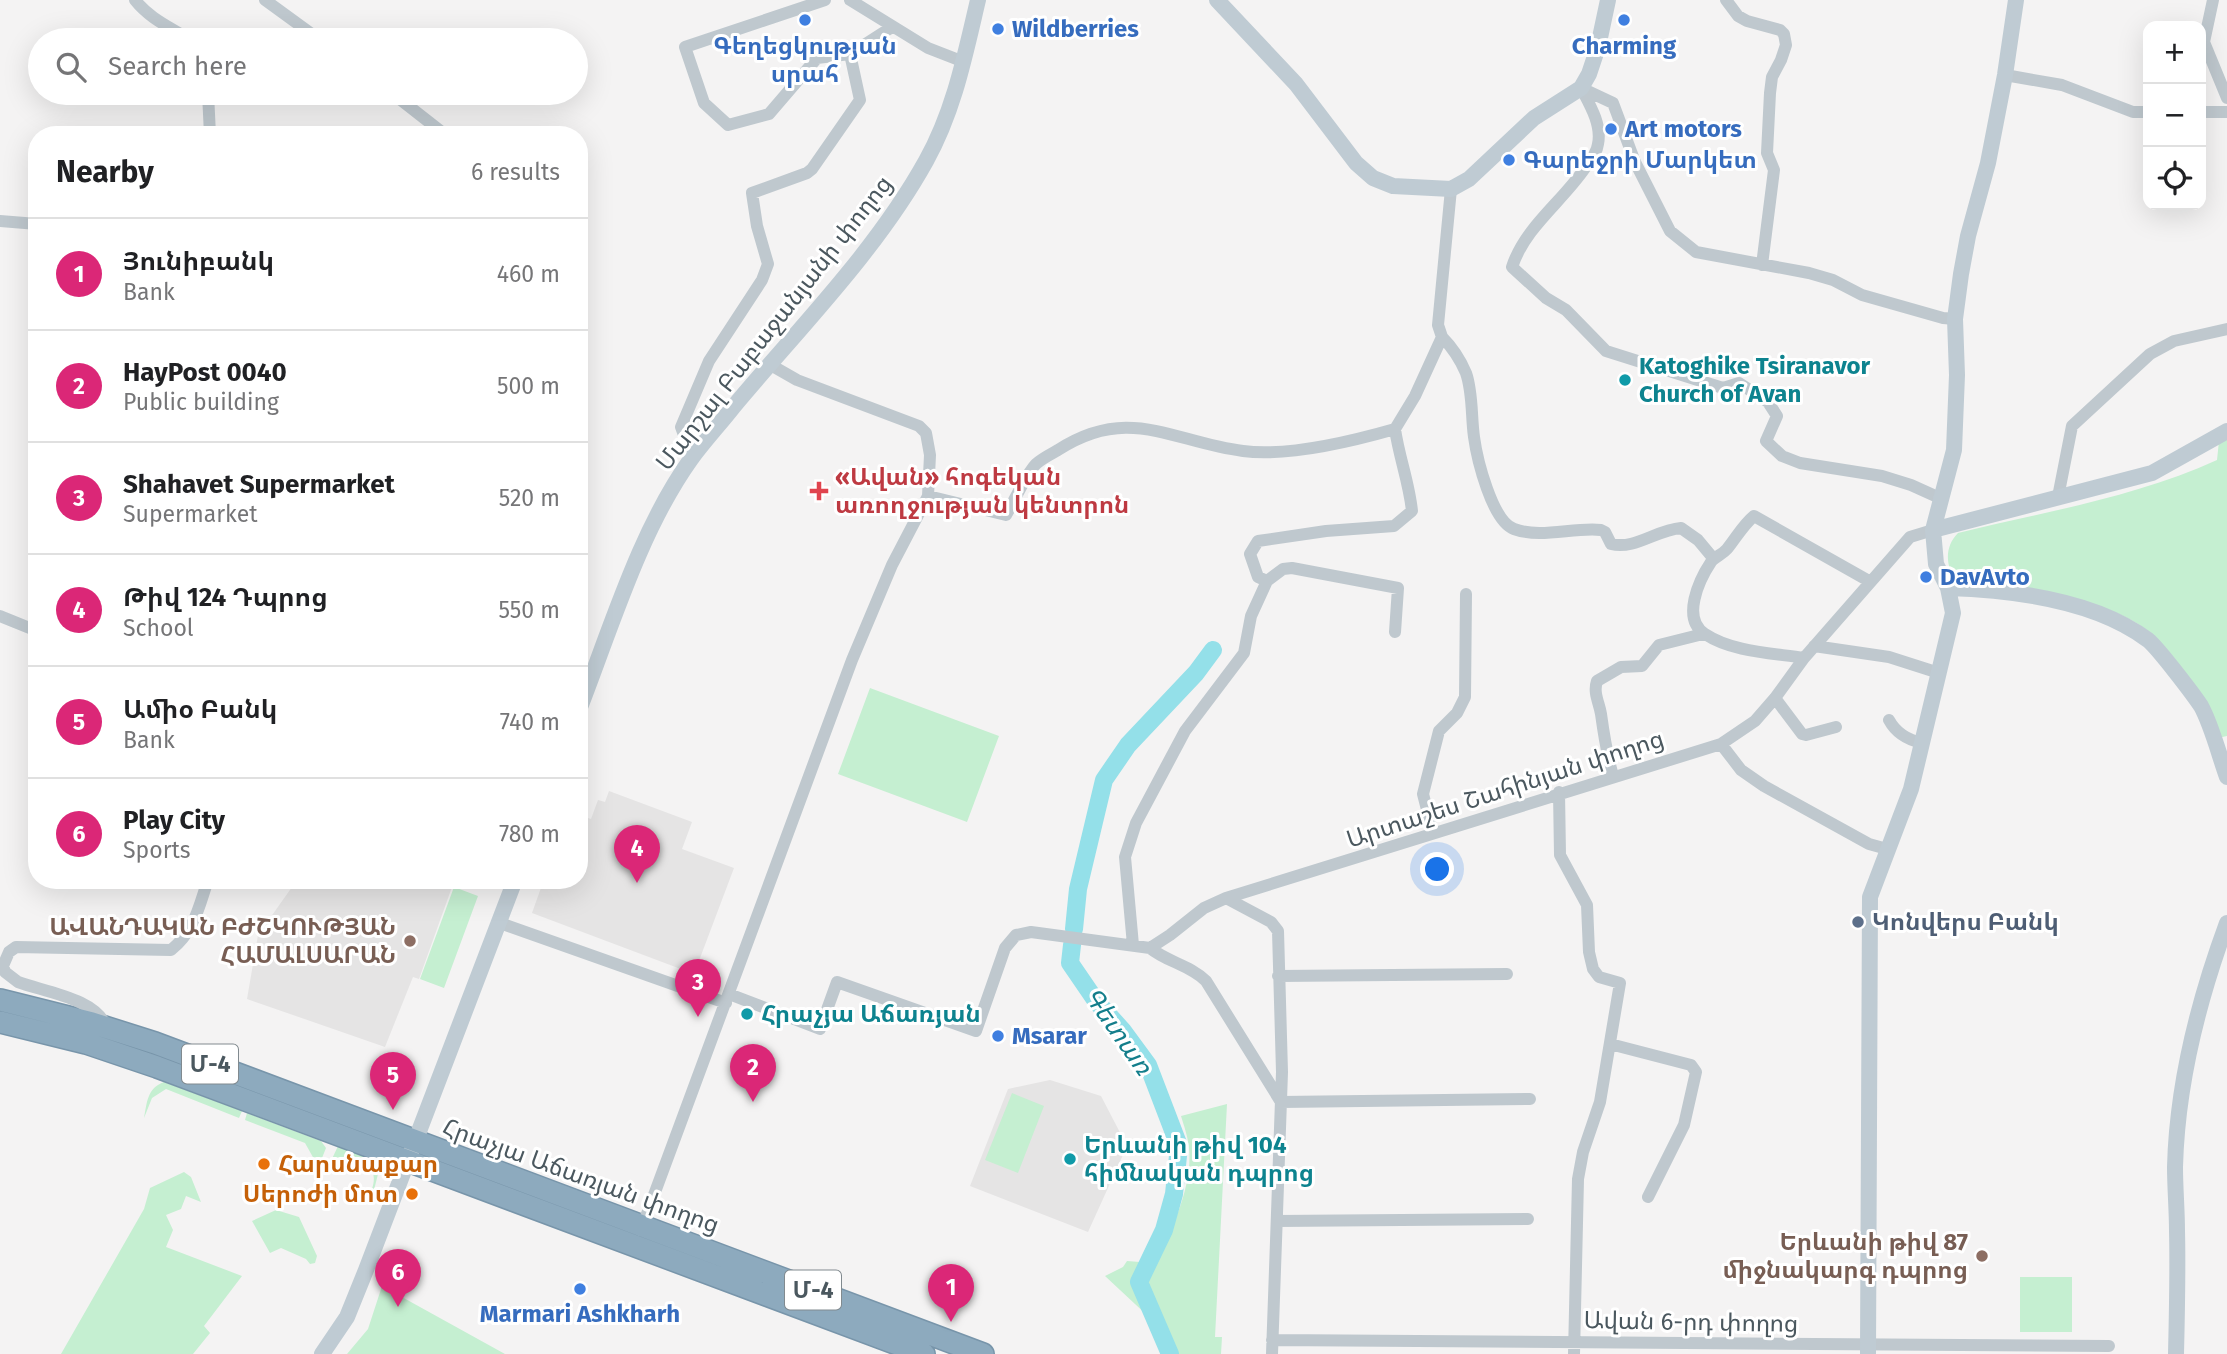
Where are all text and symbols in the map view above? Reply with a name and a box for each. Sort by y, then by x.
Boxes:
marker: Գեղեցկության սրահ [797,12,813,28]
marker: Charming [1616,12,1632,28]
place label: Wildberries [1012,15,1139,43]
marker: Wildberries [990,21,1006,37]
map controls [2143,21,2206,210]
button: + [2143,21,2206,84]
search box [28,28,588,105]
place label: Գեղեցկության սրահ [713,32,897,88]
place label: Charming [1572,32,1677,60]
icon: search [52,48,90,86]
text: Search here [108,51,247,82]
button: − [2143,84,2206,147]
place label: Art motors [1624,115,1742,143]
marker: Art motors [1603,121,1619,137]
place label: Գարեջրի Մարկետ [1523,146,1757,174]
button: locate [2143,147,2206,210]
marker: Գարեջրի Մարկետ [1501,152,1517,168]
text: Nearby [56,154,154,190]
text: 6 results [471,158,560,186]
street label: Մարշալ Բաբաջանյանի փողոց [650,170,898,476]
text: Յունիբանկ [123,246,274,277]
text: 1 [74,260,84,288]
text: 460 m [497,260,560,288]
text: Bank [123,278,175,306]
place label: Katoghike Tsiranavor Church of Avan [1639,352,1871,408]
text: HayPost 0040 [123,357,287,388]
text: 2 [73,372,85,400]
text: 500 m [497,372,560,400]
marker: Katoghike Tsiranavor Church of Avan [1617,372,1633,388]
text: Public building [123,388,279,416]
place label: «Ավան» հոգեկան առողջության կենտրոն [835,463,1129,519]
text: Shahavet Supermarket [123,469,395,500]
marker: «Ավան» հոգեկան առողջության կենտրոն [809,481,829,501]
text: 3 [73,484,85,512]
text: 520 m [499,484,560,512]
text: Supermarket [123,500,258,528]
place label: DavAvto [1940,563,2030,591]
marker: DavAvto [1918,569,1934,585]
text: Թիվ 124 Դպրոց [123,582,328,613]
text: 4 [73,596,86,624]
text: 550 m [498,596,560,624]
text: School [123,614,194,642]
text: Ամիօ Բանկ [123,694,278,725]
text: 5 [73,708,85,736]
text: 740 m [500,708,560,736]
street label: Արտաշես Շահինյան փողոց [1343,724,1667,854]
text: Bank [123,726,175,754]
text: Play City [123,805,225,836]
text: 6 [73,820,85,848]
text: 780 m [499,820,560,848]
pin: 4 [614,825,660,883]
text: Sports [123,836,191,864]
your location [1420,852,1454,886]
place label: Կոնվերս Բանկ [1872,908,2059,936]
place label: ԱՎԱՆԴԱԿԱՆ ԲԺՇԿՈՒԹՅԱՆ ՀԱՄԱԼՍԱՐԱՆ [49,913,396,969]
marker: Կոնվերս Բանկ [1850,914,1866,930]
marker: ԱՎԱՆԴԱԿԱՆ ԲԺՇԿՈՒԹՅԱՆ ՀԱՄԱԼՍԱՐԱՆ [402,933,418,949]
pin: 3 [675,959,721,1017]
water label: Գետառ [1077,981,1160,1081]
place label: Հրաչյա Աճառյան [761,1000,981,1028]
marker: Հրաչյա Աճառյան [739,1006,755,1022]
place label: Msarar [1012,1022,1087,1050]
marker: Msarar [990,1028,1006,1044]
road number: Մ-4 [182,1044,238,1084]
pin: 2 [730,1044,776,1102]
pin: 5 [370,1052,416,1110]
street label: Հրաչյա Աճառյան փողոց [439,1113,723,1239]
place label: Երևանի թիվ 104 հիմնական դպրոց [1084,1131,1314,1187]
place label: Հարսնաքար [278,1150,438,1178]
marker: Երևանի թիվ 104 հիմնական դպրոց [1062,1151,1078,1167]
marker: Հարսնաքար [256,1156,272,1172]
place label: Սերոժի մոտ [243,1180,398,1208]
marker: Սերոժի մոտ [404,1186,420,1202]
place label: Երևանի թիվ 87 միջնակարգ դպրոց [1723,1228,1968,1284]
marker: Երևանի թիվ 87 միջնակարգ դպրոց [1974,1248,1990,1264]
pin: 6 [375,1249,421,1307]
pin: 1 [928,1264,974,1322]
road number: Մ-4 [785,1270,841,1310]
marker: Marmari Ashkharh [572,1281,588,1297]
place label: Marmari Ashkharh [480,1300,680,1328]
street label: Ավան 6-րդ փողոց [1583,1306,1799,1338]

